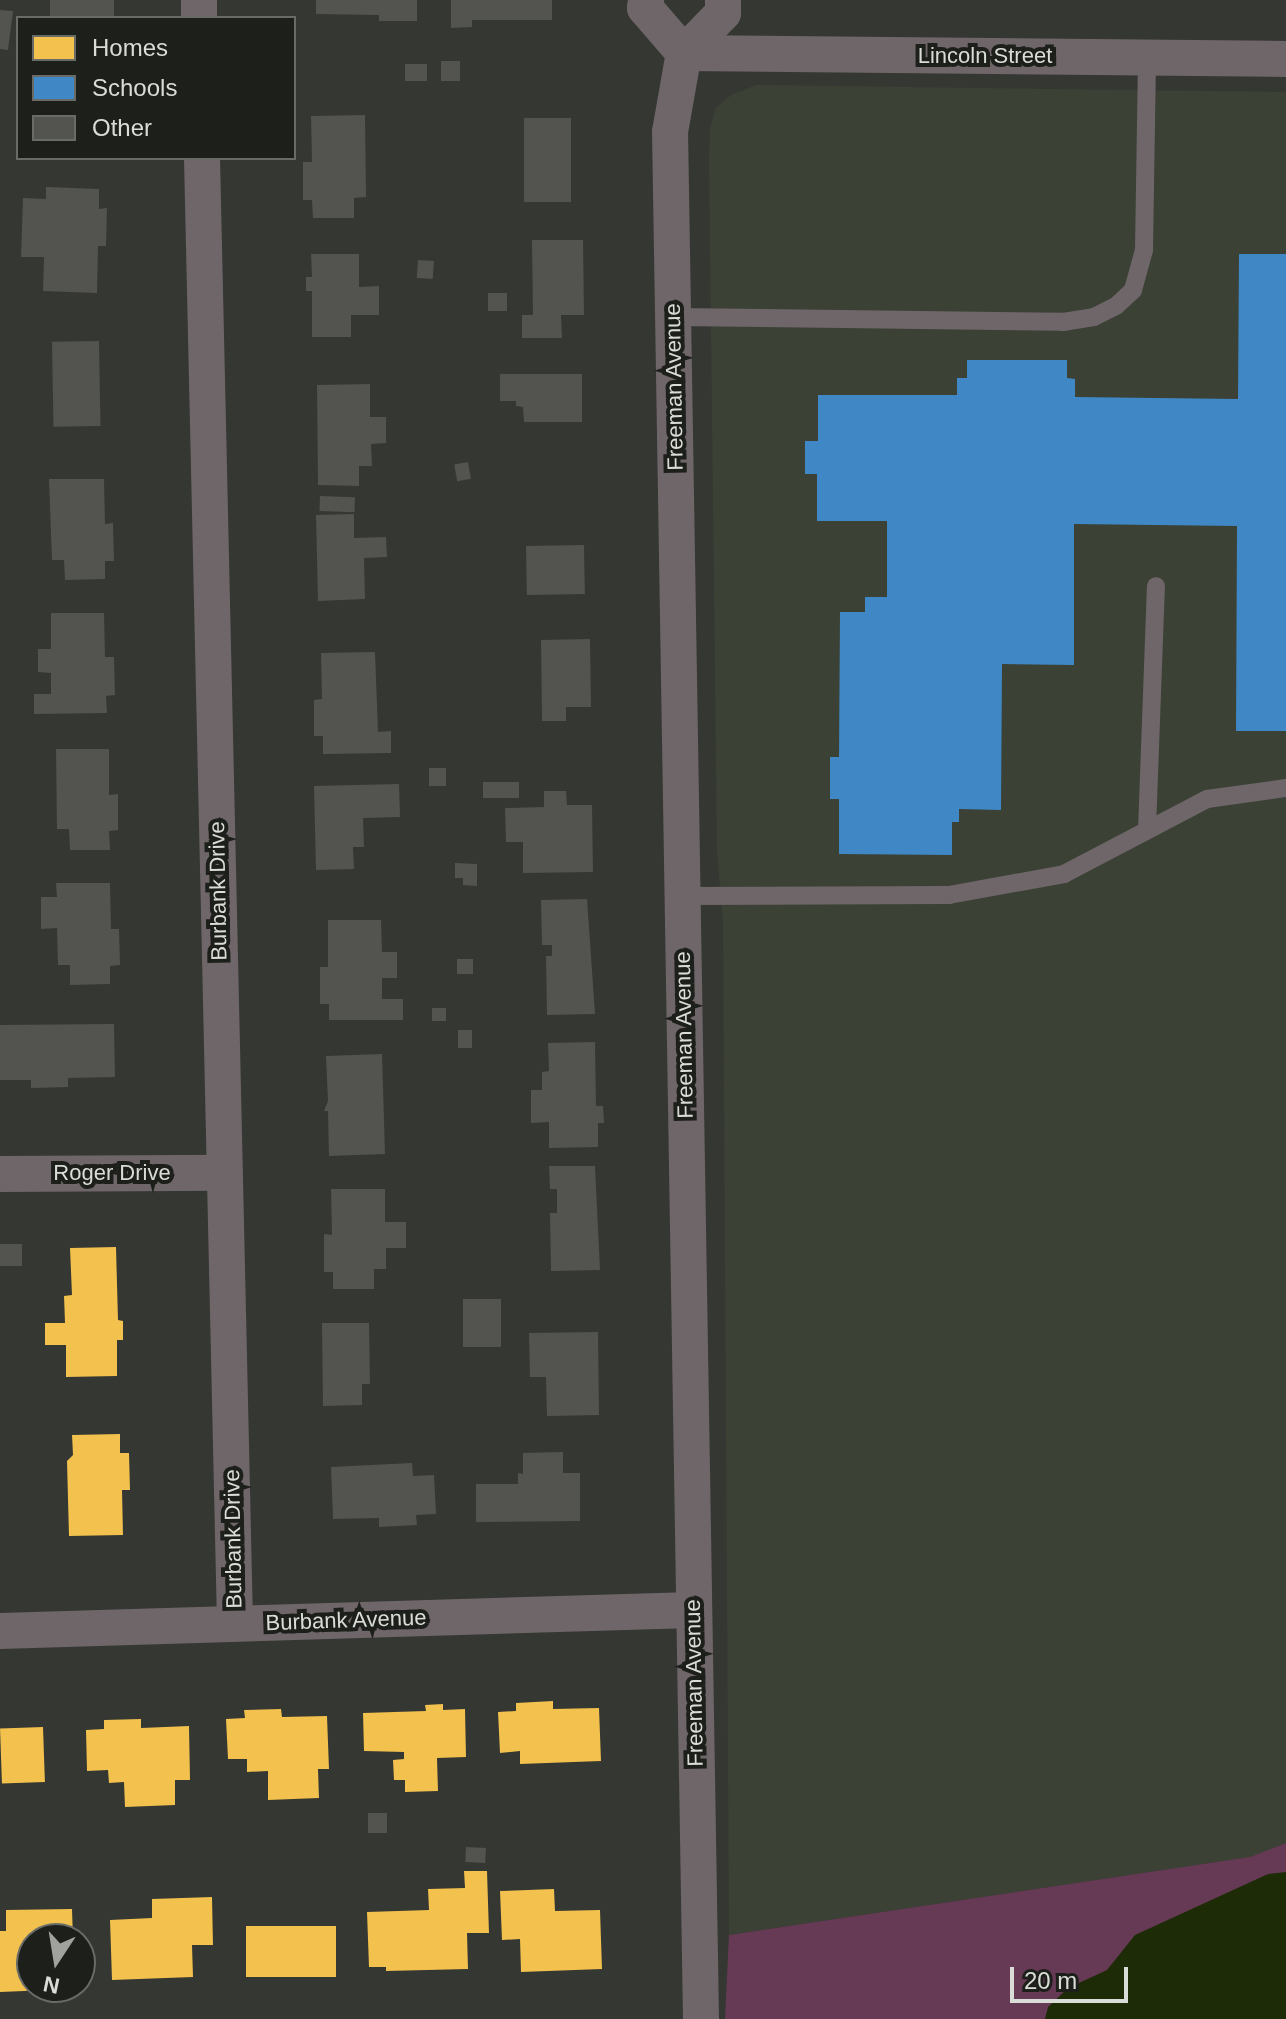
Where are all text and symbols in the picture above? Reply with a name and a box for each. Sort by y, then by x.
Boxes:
legend [16,16,296,160]
text: Homes [92,34,168,61]
street label: Lincoln Street [918,43,1052,69]
text: Schools [92,74,177,101]
text: Other [92,114,152,141]
street label: Freeman Avenue [659,303,689,471]
street label: Burbank Drive [204,821,232,961]
street label: Freeman Avenue [669,951,699,1119]
street label: Roger Drive [53,1160,171,1186]
street label: Burbank Drive [219,1469,247,1609]
street label: Freeman Avenue [679,1599,709,1767]
street label: Burbank Avenue [264,1604,428,1636]
north arrow [16,1923,96,2003]
scale bar [1014,1951,1132,2001]
text: 20 m [1024,1967,1077,1994]
text: N [41,1971,62,1999]

